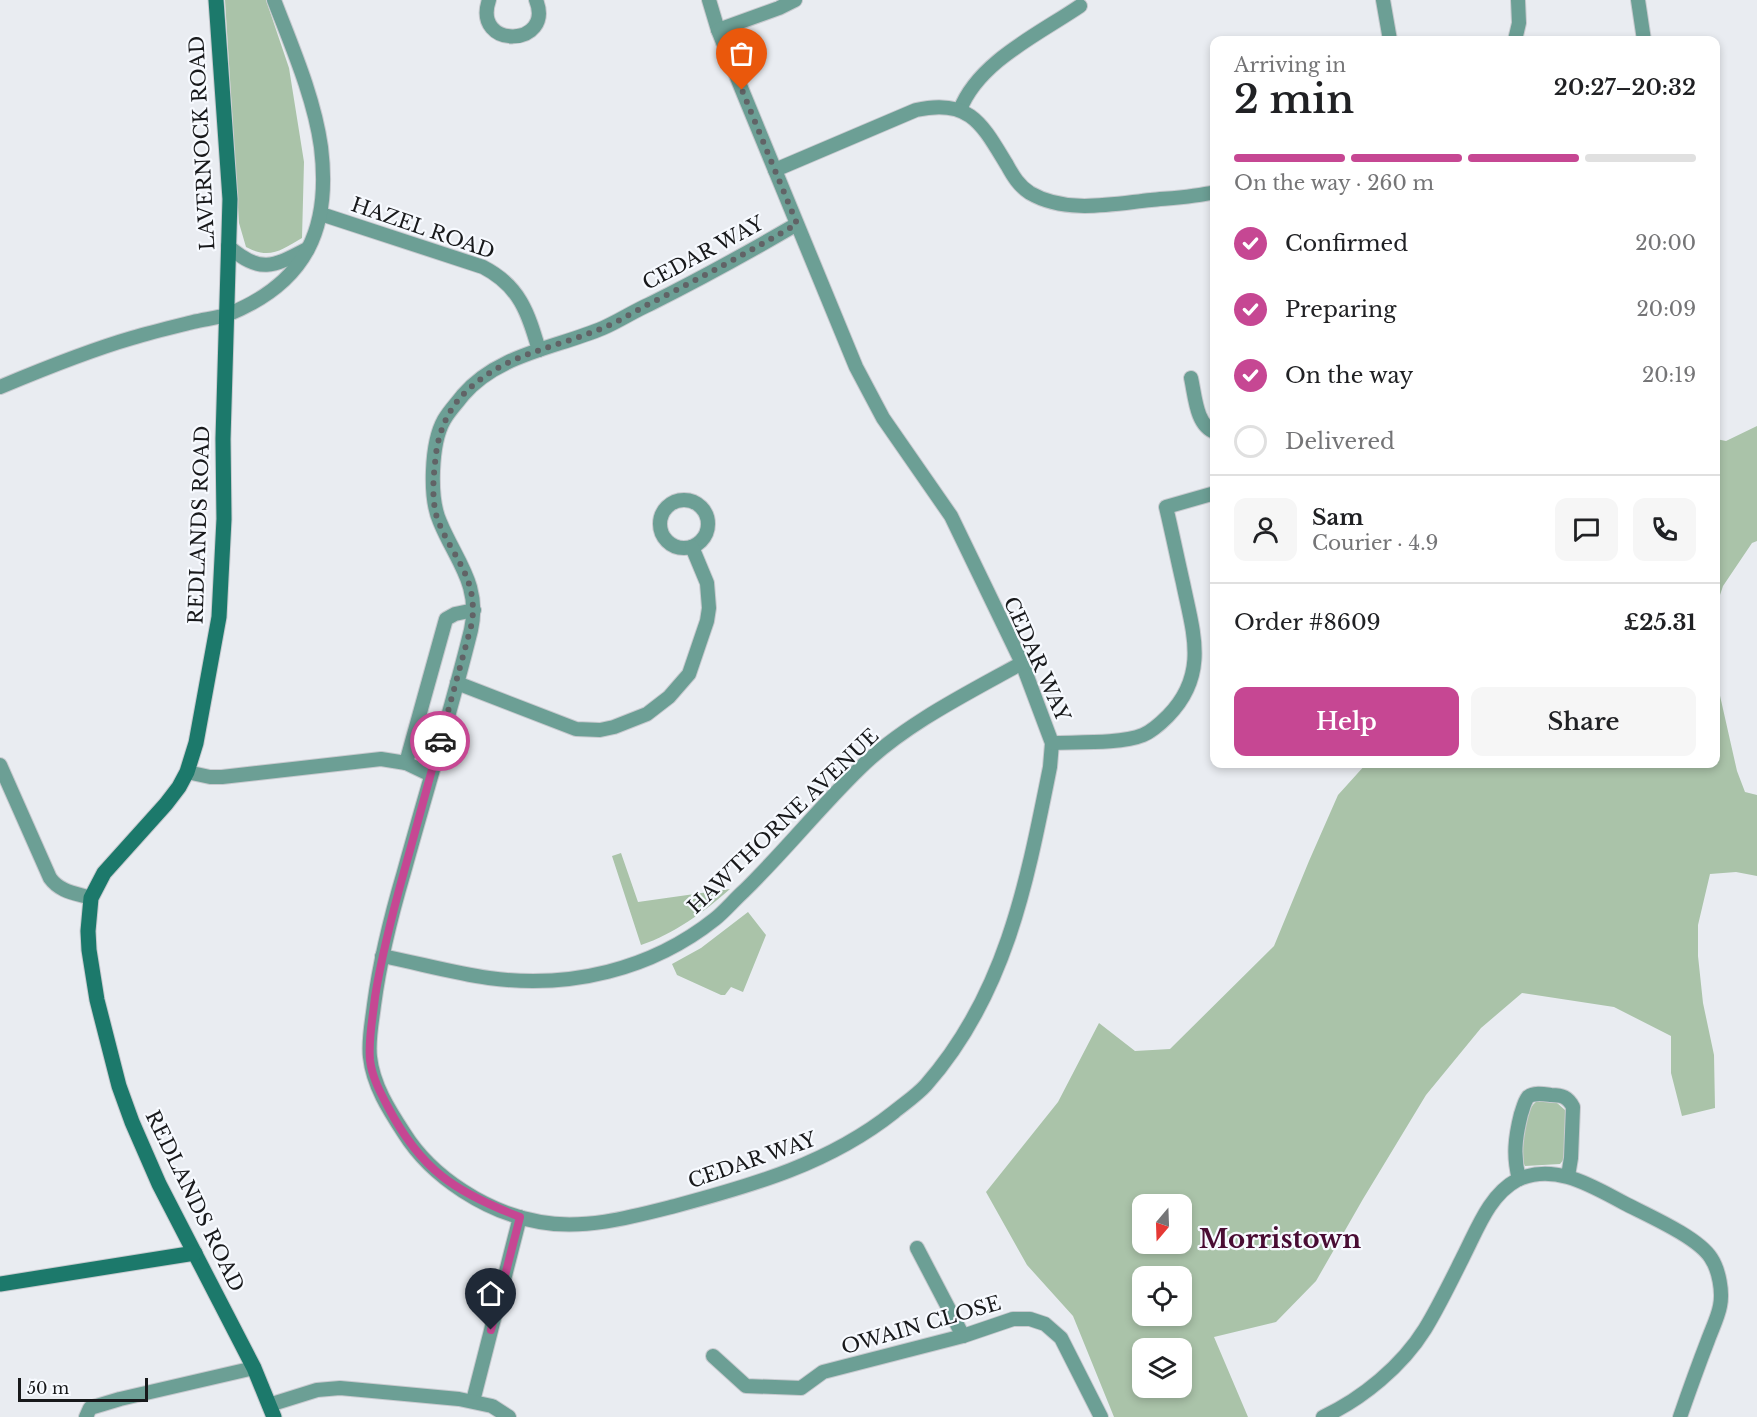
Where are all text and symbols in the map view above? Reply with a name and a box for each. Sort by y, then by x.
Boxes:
pin [716,28,767,90]
street label: LAVERNOCK ROAD [184,35,220,251]
icon: bag [725,37,758,70]
text: Arriving in [1234,53,1346,77]
text: 20:27–20:32 [1554,74,1696,101]
text: 2 min [1234,75,1354,124]
text: On the way · 260 m [1234,171,1434,195]
street label: HAZEL ROAD [348,192,498,264]
street label: CEDAR WAY [638,211,768,295]
icon: check [1234,227,1267,260]
text: Confirmed [1285,230,1408,257]
text: 20:00 [1635,231,1696,255]
icon: check [1234,293,1267,326]
text: Preparing [1285,296,1396,323]
text: 20:09 [1637,297,1696,321]
icon: check [1234,359,1267,392]
text: On the way [1285,362,1413,389]
text: 20:19 [1642,363,1696,387]
street label: REDLANDS ROAD [184,425,214,625]
text: Delivered [1285,428,1395,455]
button: person [1234,498,1297,561]
button: chat [1555,498,1618,561]
button: phone [1633,498,1696,561]
text: Sam [1312,504,1364,531]
text: Courier · 4.9 [1312,531,1438,555]
street label: CEDAR WAY [999,593,1075,725]
text: Order #8609 [1234,609,1381,636]
text: £25.31 [1624,609,1696,636]
button: Help [1234,687,1459,756]
button: Share [1471,687,1696,756]
courier [410,711,470,771]
street label: HAWTHORNE AVENUE [683,723,883,919]
icon: car [424,725,457,758]
street label: REDLANDS ROAD [141,1106,249,1296]
street label: CEDAR WAY [685,1127,820,1193]
north arrow [1132,1194,1192,1254]
map controls [1132,1194,1192,1398]
district label: Morristown [1199,1223,1361,1255]
button: locate [1132,1266,1192,1326]
pin [465,1268,516,1330]
icon: home [474,1277,507,1310]
street label: OWAIN CLOSE [839,1291,1003,1359]
button: layers [1132,1338,1192,1398]
scale bar [18,1375,148,1402]
text: 50 m [27,1378,69,1398]

